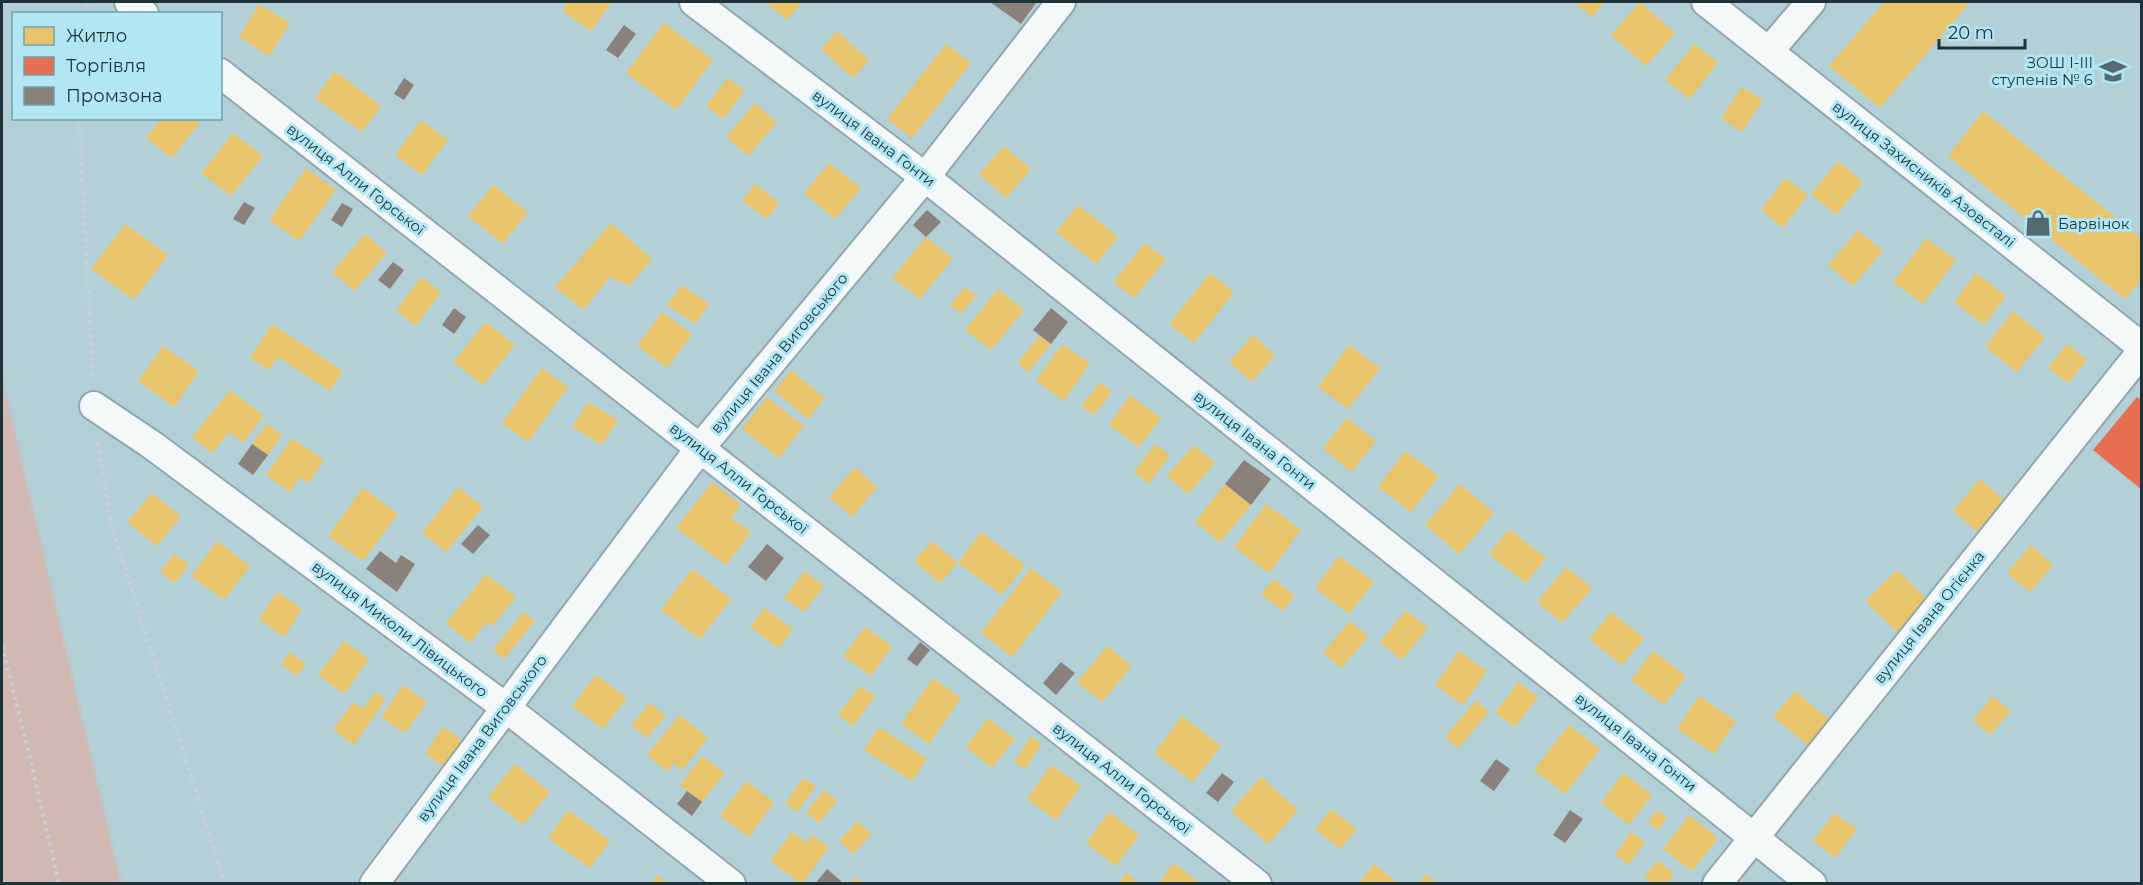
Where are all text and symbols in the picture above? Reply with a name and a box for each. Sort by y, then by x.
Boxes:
legend [12,12,222,120]
scale bar [1939,12,2024,50]
text: 20 m [1948,22,1994,44]
text: Житло [66,25,127,47]
place label: ЗОШ I-III ступенів № 6 [1992,53,2093,89]
text: Торгівля [66,55,146,77]
school or university icon: ЗОШ I-III ступенів № 6 [2098,56,2128,86]
text: Промзона [66,85,163,107]
street label: вулиця Івана Гонти [809,85,939,191]
street label: вулиця Захисників Азовсталі [1829,97,2019,251]
street label: вулиця Алли Горської [283,119,429,239]
shop icon: Барвінок [2023,208,2053,238]
place label: Барвінок [2058,214,2130,233]
street label: вулиця Івана Виговського [706,269,852,437]
street label: вулиця Івана Гонти [1190,387,1320,493]
street label: вулиця Алли Горської [666,418,812,538]
street label: вулиця Івана Огієнка [1870,547,1988,687]
street label: вулиця Миколи Лівицького [308,557,492,701]
street label: вулиця Івана Виговського [413,651,551,825]
street label: вулиця Івана Гонти [1571,689,1701,795]
street label: вулиця Алли Горської [1049,718,1195,838]

